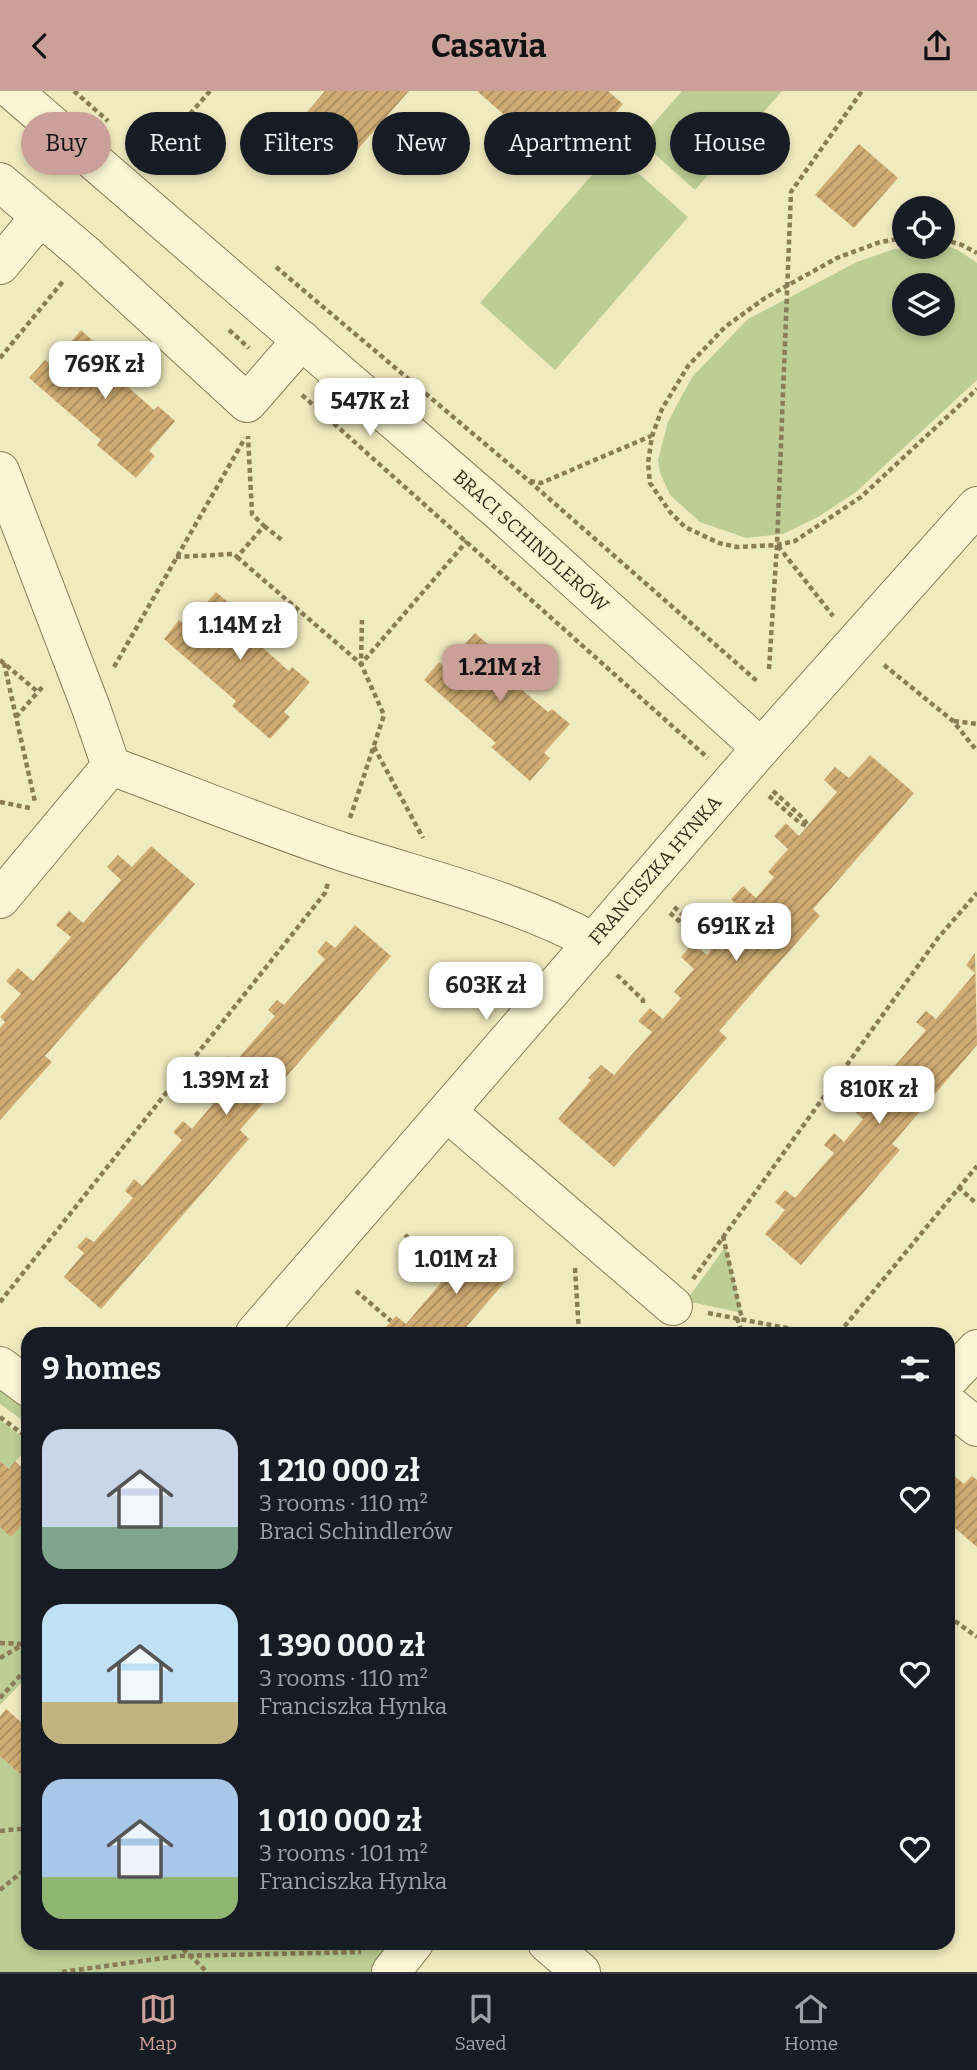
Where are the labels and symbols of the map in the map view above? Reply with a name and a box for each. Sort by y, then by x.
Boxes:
pin: 769K zł [40,341,170,401]
pin: 547K zł [305,379,435,438]
street label: BRACI SCHINDLERÓW [449,465,614,617]
pin: 1.14M zł [168,603,312,662]
pin: 1.21M zł [428,645,572,704]
street label: FRANCISZKA HYNKA [584,790,726,949]
pin: 691K zł [671,903,801,963]
pin: 603K zł [421,963,551,1022]
pin: 1.39M zł [154,1058,298,1117]
pin: 810K zł [814,1067,944,1126]
pin: 1.01M zł [384,1237,528,1296]

